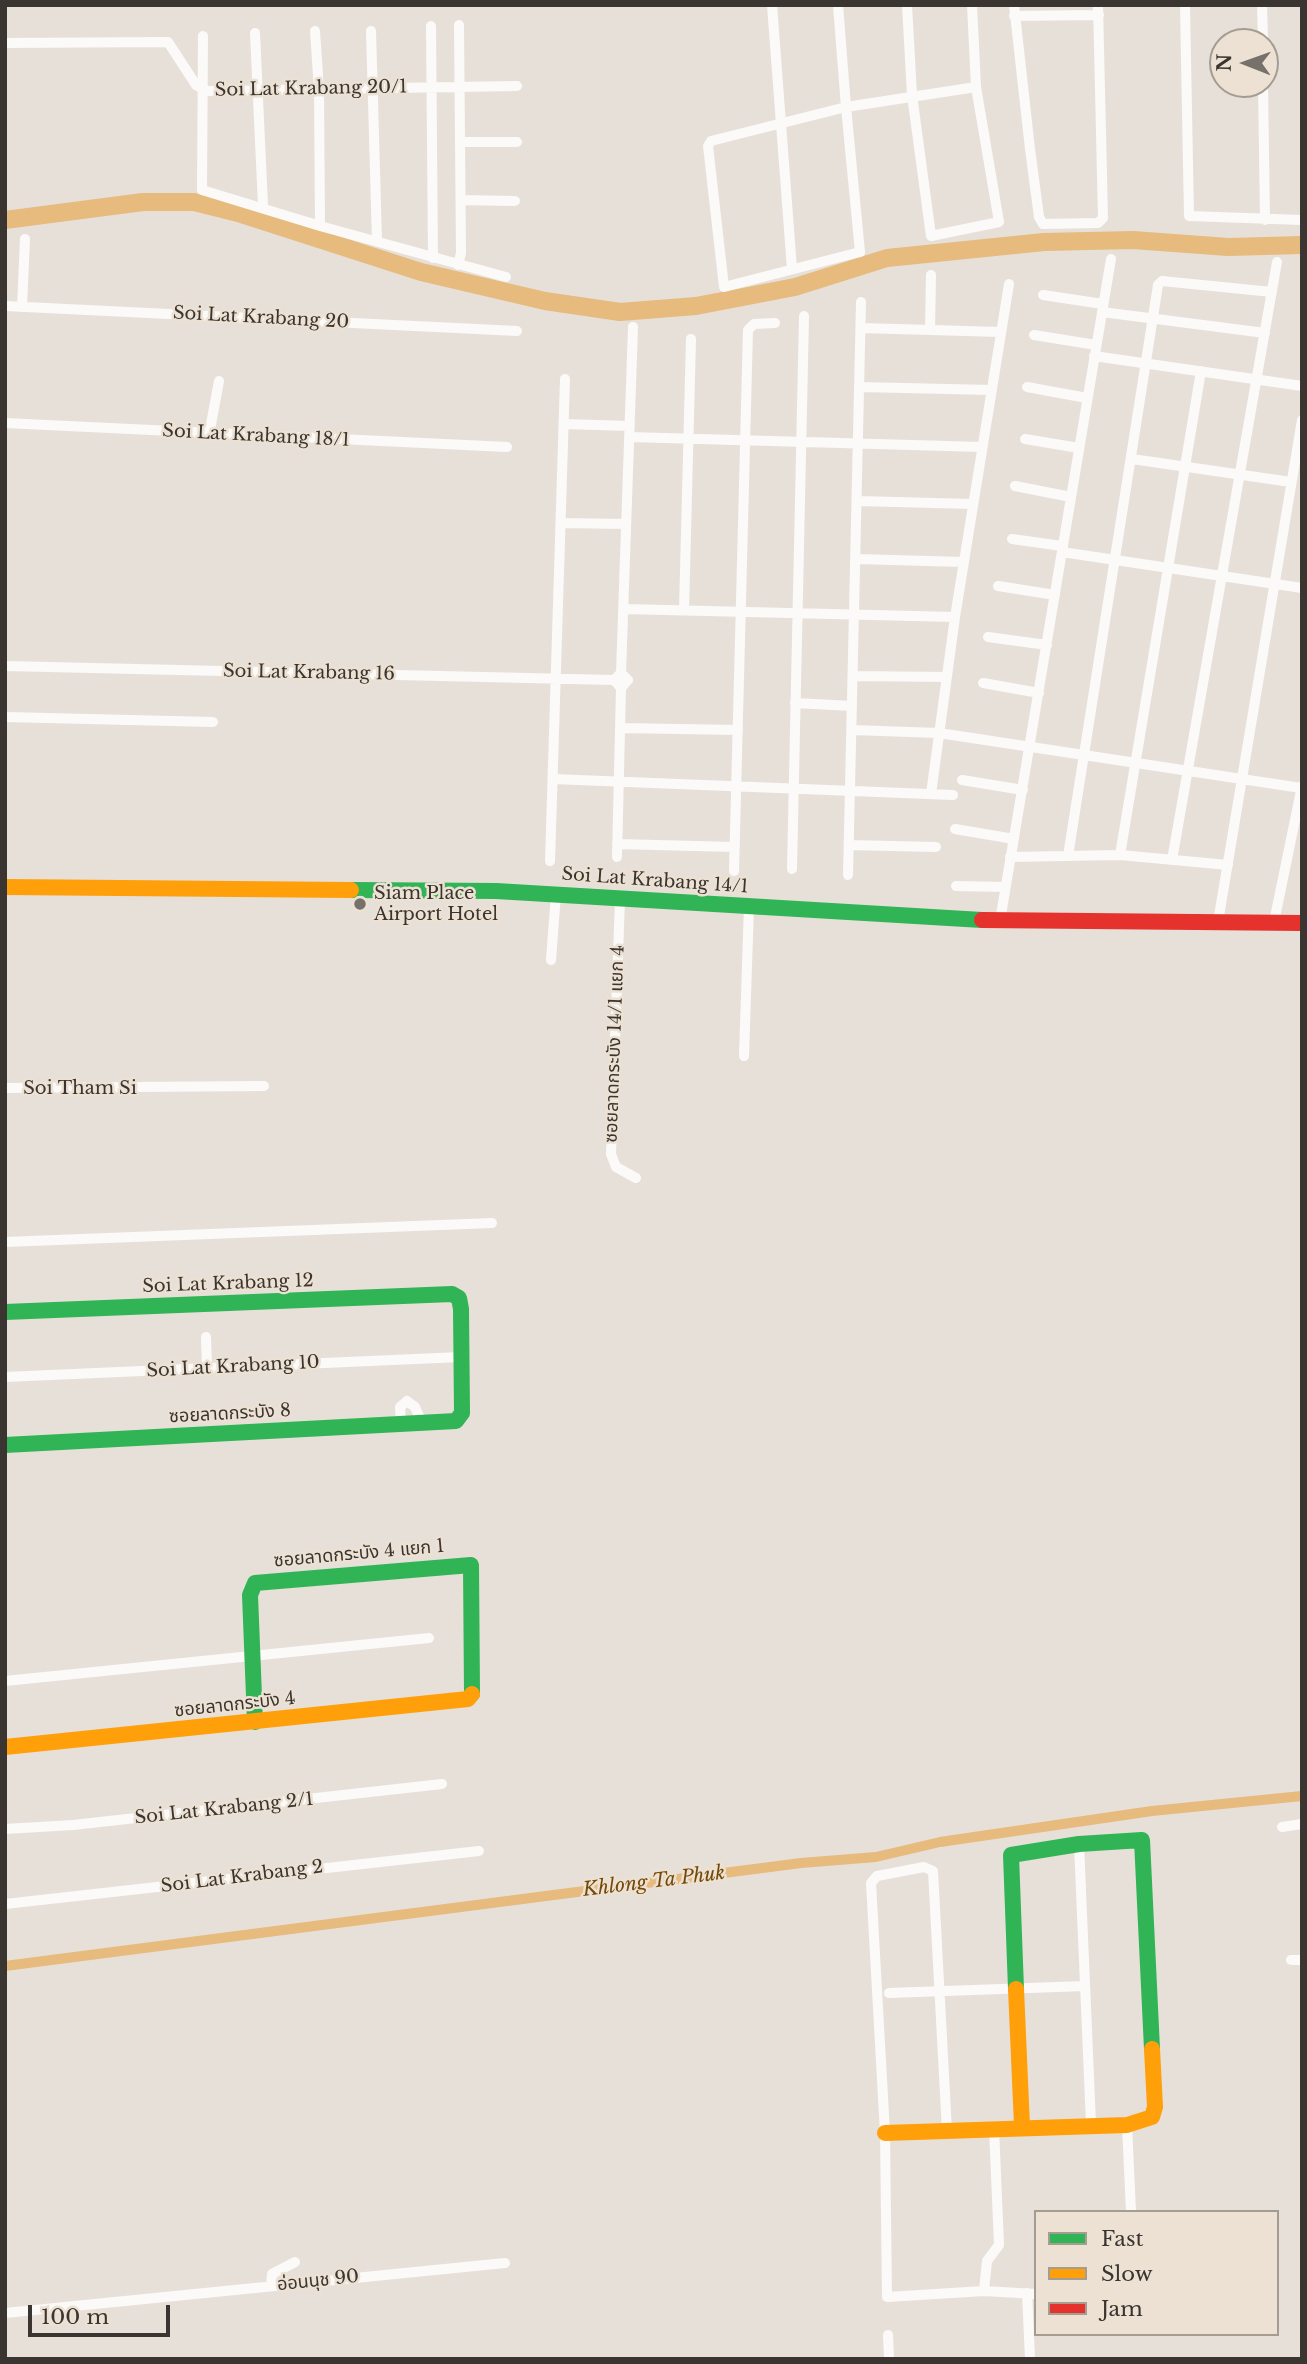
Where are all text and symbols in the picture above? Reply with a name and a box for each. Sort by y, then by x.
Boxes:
north arrow [1209,28,1279,98]
text: N [1213,54,1236,72]
street label: Soi Lat Krabang 20/1 [215,77,407,101]
street label: Soi Lat Krabang 20 [172,303,350,333]
street label: Soi Lat Krabang 18/1 [162,420,350,452]
street label: Soi Lat Krabang 16 [223,661,395,685]
street label: Soi Lat Krabang 14/1 [561,864,749,898]
place label: Siam Place Airport Hotel [374,883,498,926]
marker: Siam Place Airport Hotel [352,896,368,912]
street label: ซอยลาดกระบัง 14/1 แยก 4 [601,945,629,1143]
street label: Soi Tham Si [23,1078,137,1100]
street label: Soi Lat Krabang 12 [142,1270,314,1298]
street label: Soi Lat Krabang 10 [146,1352,320,1382]
street label: ซอยลาดกระบัง 8 [169,1400,291,1428]
street label: ซอยลาดกระบัง 4 แยก 1 [273,1536,445,1572]
street label: ซอยลาดกระบัง 4 [173,1688,297,1722]
street label: Soi Lat Krabang 2/1 [133,1789,315,1829]
street label: Soi Lat Krabang 2 [160,1856,324,1898]
water label: Khlong Ta Phuk [582,1862,726,1902]
legend [1034,2210,1279,2336]
text: Fast [1101,2226,1143,2252]
text: Slow [1101,2261,1153,2287]
street label: อ่อนนุช 90 [276,2266,360,2296]
scale bar [32,2290,173,2334]
text: Jam [1101,2296,1143,2322]
text: 100 m [41,2304,109,2330]

